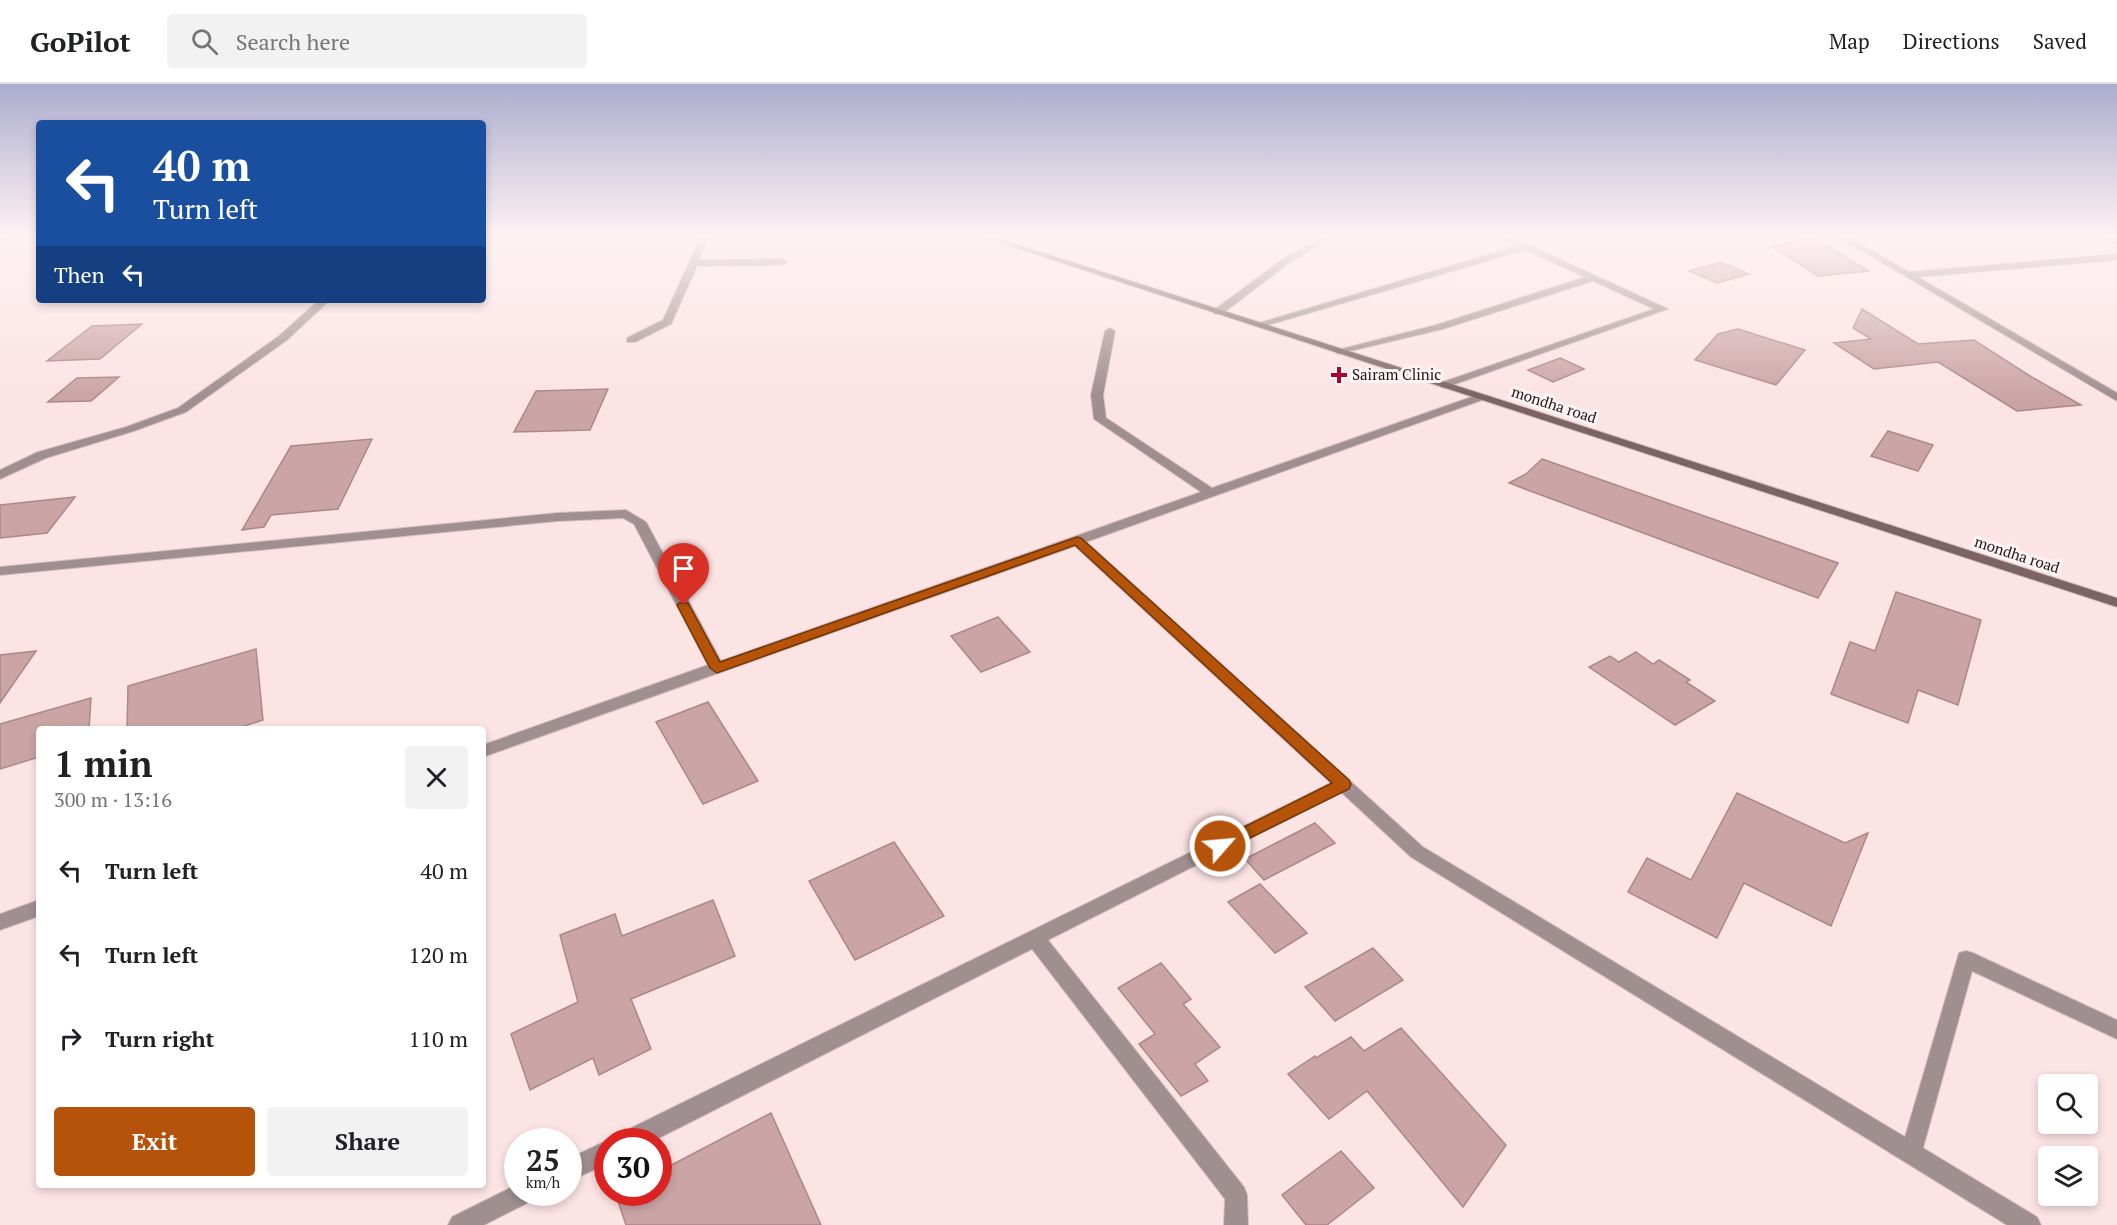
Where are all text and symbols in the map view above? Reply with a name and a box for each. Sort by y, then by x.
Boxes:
search box [167,14,587,68]
text: GoPilot [30,23,131,60]
icon: search [188,25,221,58]
text: Search here [236,27,350,56]
text: Map [1829,27,1870,55]
text: Directions [1903,27,2000,55]
text: Saved [2033,27,2087,55]
text: 40 m [153,137,251,193]
icon: left [54,144,132,222]
text: Turn left [153,191,258,227]
icon: left [117,258,150,291]
text: Then [54,260,105,289]
place label: Sairam Clinic [1352,364,1441,384]
marker: Sairam Clinic [1330,366,1348,384]
street label: mondha road [1509,381,1599,427]
street label: mondha road [1972,531,2062,577]
pin [658,543,709,605]
icon: arrive [667,552,700,585]
text: 1 min [54,740,152,787]
button: close [405,746,468,809]
text: 300 m · 13:16 [54,786,172,813]
position arrow [1188,814,1252,878]
icon: left [54,854,87,887]
text: Turn left [105,856,198,885]
text: 40 m [420,856,468,885]
icon: left [54,938,87,971]
text: Turn left [105,940,198,969]
text: 120 m [408,940,468,969]
icon: right [54,1022,87,1055]
text: Turn right [105,1024,214,1053]
text: 110 m [408,1024,468,1053]
map controls [2038,1074,2098,1206]
button: search [2038,1074,2098,1134]
button: Exit [54,1107,255,1176]
button: Share [267,1107,468,1176]
speed limit sign: 30 [594,1128,672,1206]
text: 25 [526,1140,560,1180]
button: layers [2038,1146,2098,1206]
text: km/h [526,1172,560,1192]

